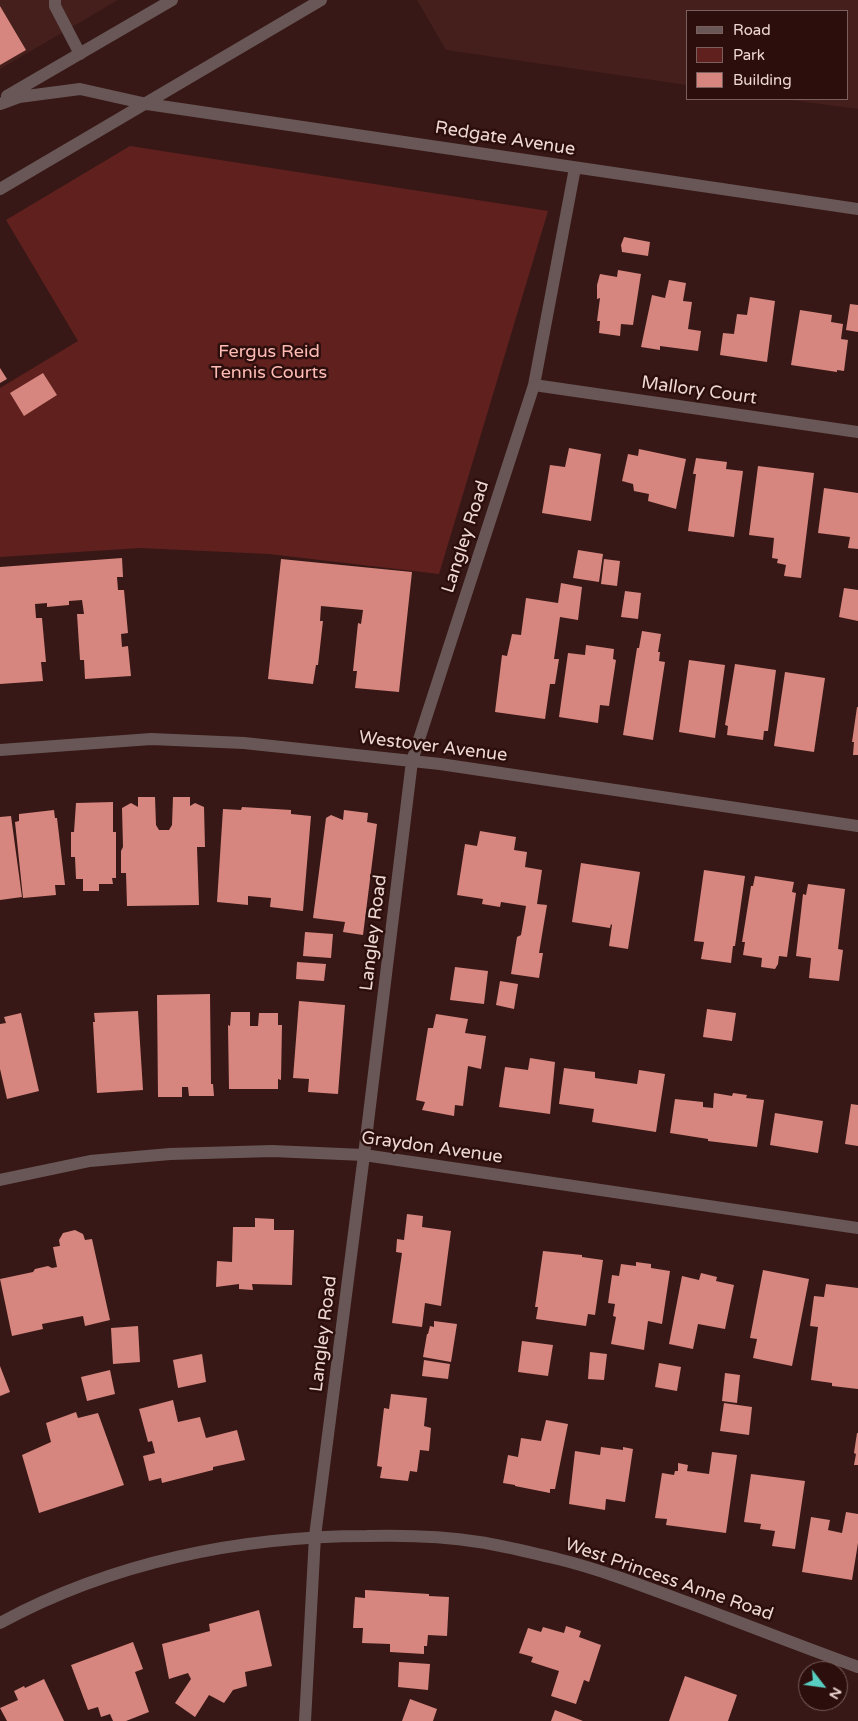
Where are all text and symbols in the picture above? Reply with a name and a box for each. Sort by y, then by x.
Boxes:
legend [686,10,848,100]
text: Road [733,21,771,39]
text: Park [733,46,765,64]
text: Building [733,71,792,89]
street label: Redgate Avenue [433,117,577,161]
park label: Fergus Reid Tennis Courts [211,341,327,384]
street label: Mallory Court [640,372,758,410]
street label: Langley Road [438,478,494,596]
street label: Westover Avenue [358,727,508,767]
street label: Langley Road [356,874,392,992]
street label: Graydon Avenue [360,1127,504,1169]
street label: Langley Road [306,1275,342,1393]
street label: West Princess Anne Road [562,1534,776,1626]
north arrow [798,1661,848,1711]
text: N [825,1684,846,1702]

